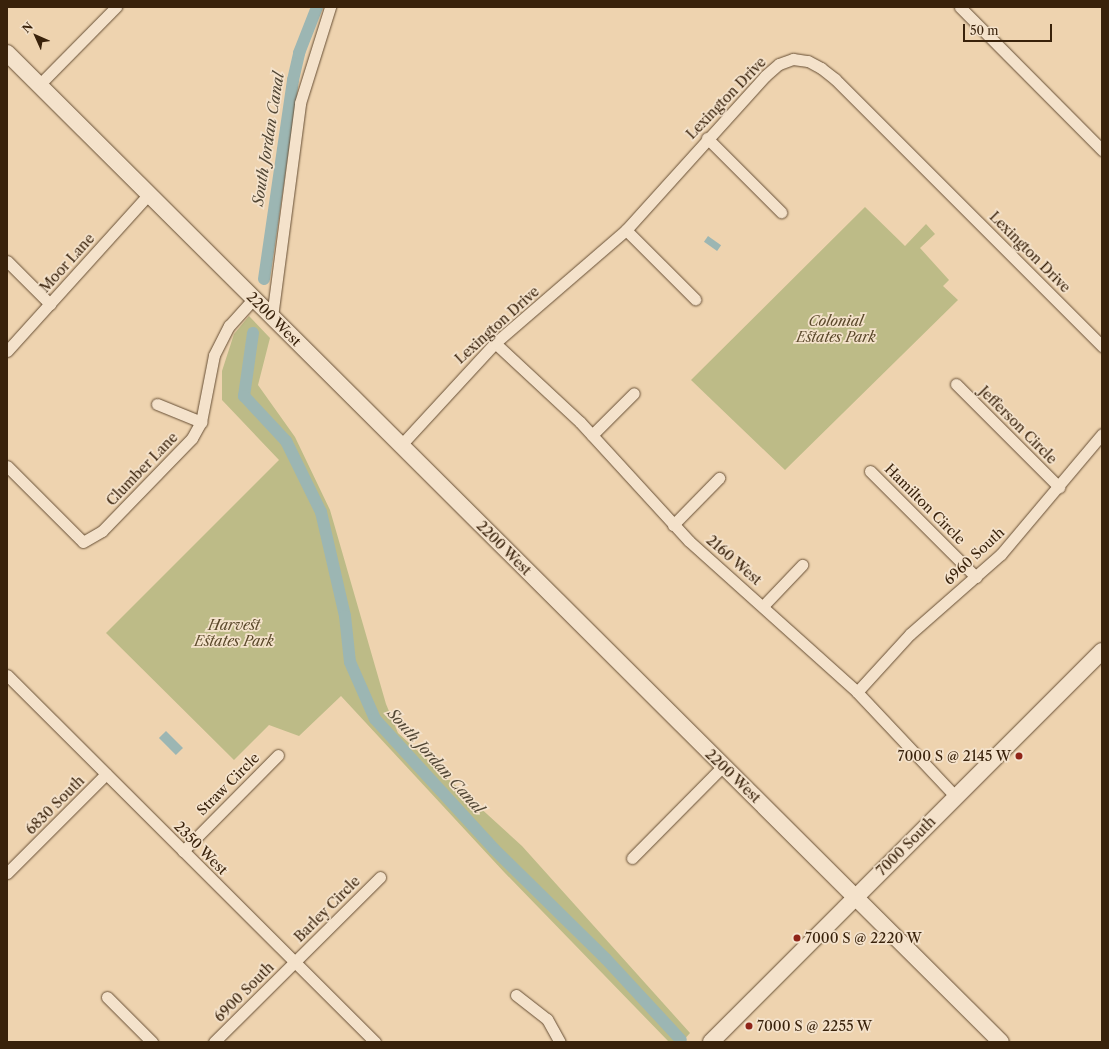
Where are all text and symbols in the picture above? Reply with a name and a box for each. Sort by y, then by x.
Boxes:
north arrow [16,16,56,56]
scale bar [965,16,1054,42]
text: N [19,19,36,36]
text: 50 m [970,23,999,38]
street label: Lexington Drive [683,54,769,142]
water label: South Jordan Canal [249,71,287,207]
street label: Lexington Drive [986,208,1074,296]
street label: Moor Lane [36,230,98,296]
street label: Lexington Drive [451,283,543,367]
street label: 2200 West [243,288,305,350]
park label: Colonial Estates Park [796,313,876,346]
street label: Jefferson Circle [976,383,1060,467]
street label: Clumber Lane [103,429,181,509]
street label: Hamilton Circle [881,460,969,548]
street label: 2200 West [473,517,535,579]
street label: 6960 South [940,524,1008,588]
street label: 2160 West [703,531,765,589]
park label: Harvest Estates Park [194,617,274,650]
water label: South Jordan Canal [384,705,488,817]
street label: 2200 West [702,745,764,807]
place label: 7000 S @ 2145 W [897,748,1011,764]
street label: Straw Circle [193,749,263,819]
marker: 7000 S @ 2145 W [1014,751,1024,761]
street label: 6830 South [22,772,88,838]
street label: 7000 South [873,813,939,879]
street label: 2350 West [171,818,231,878]
street label: Barley Circle [291,873,363,945]
place label: 7000 S @ 2220 W [805,930,922,946]
marker: 7000 S @ 2220 W [792,933,802,943]
street label: 6900 South [211,959,277,1025]
place label: 7000 S @ 2255 W [757,1018,873,1034]
marker: 7000 S @ 2255 W [744,1021,754,1031]

